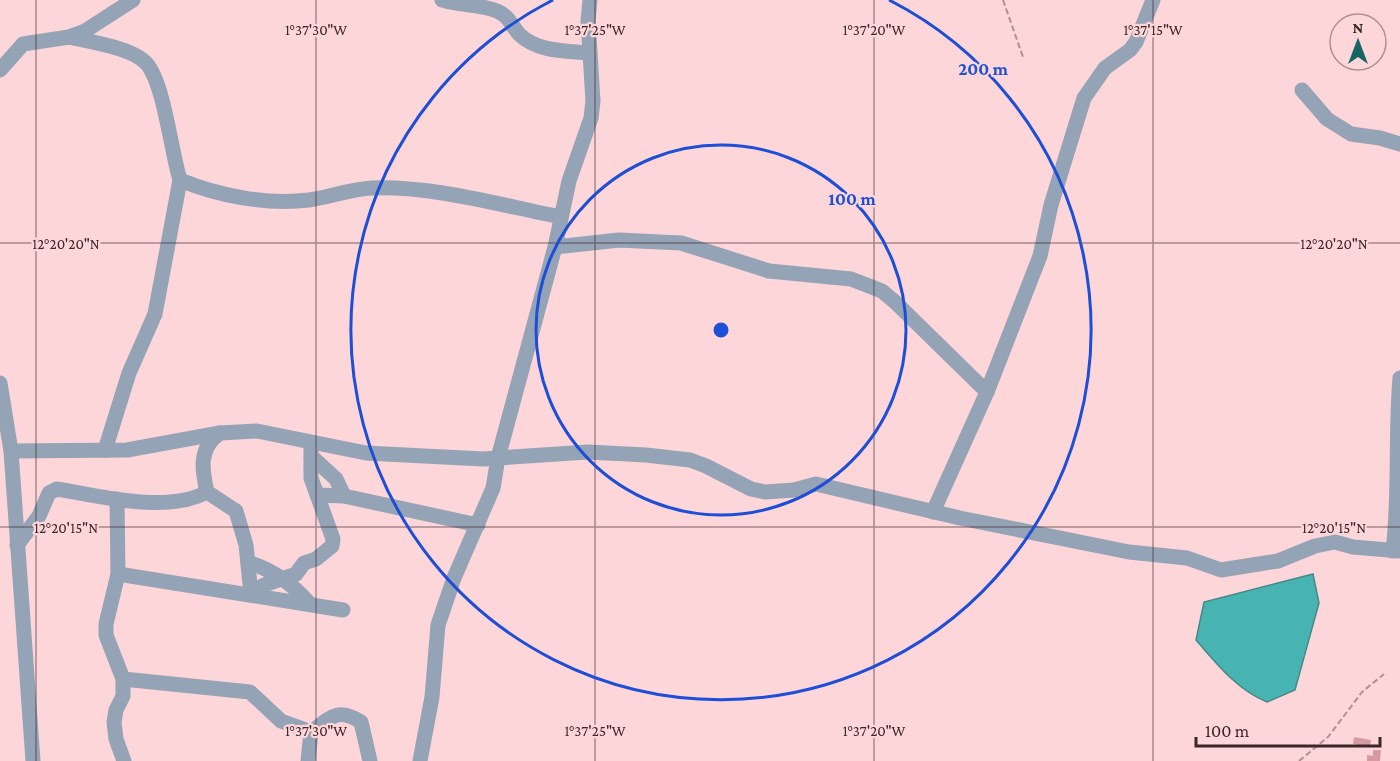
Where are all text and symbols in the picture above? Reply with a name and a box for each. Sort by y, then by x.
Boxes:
north arrow [1328,12,1388,72]
text: N [1353,19,1364,36]
text: 1°37'30"W [285,22,347,38]
text: 1°37'25"W [564,22,626,38]
text: 1°37'20"W [843,22,905,38]
text: 1°37'15"W [1123,22,1183,38]
text: 200 m [958,59,1009,79]
text: 100 m [828,189,876,209]
text: 12°20'20"N [32,236,100,252]
text: 12°20'20"N [1300,236,1368,252]
centre of rings [711,320,731,340]
text: 12°20'15"N [34,520,98,536]
text: 12°20'15"N [1302,520,1366,536]
scale bar [1196,710,1380,748]
text: 100 m [1205,721,1250,741]
text: 1°37'30"W [285,723,347,739]
text: 1°37'25"W [564,723,626,739]
text: 1°37'20"W [843,723,905,739]

